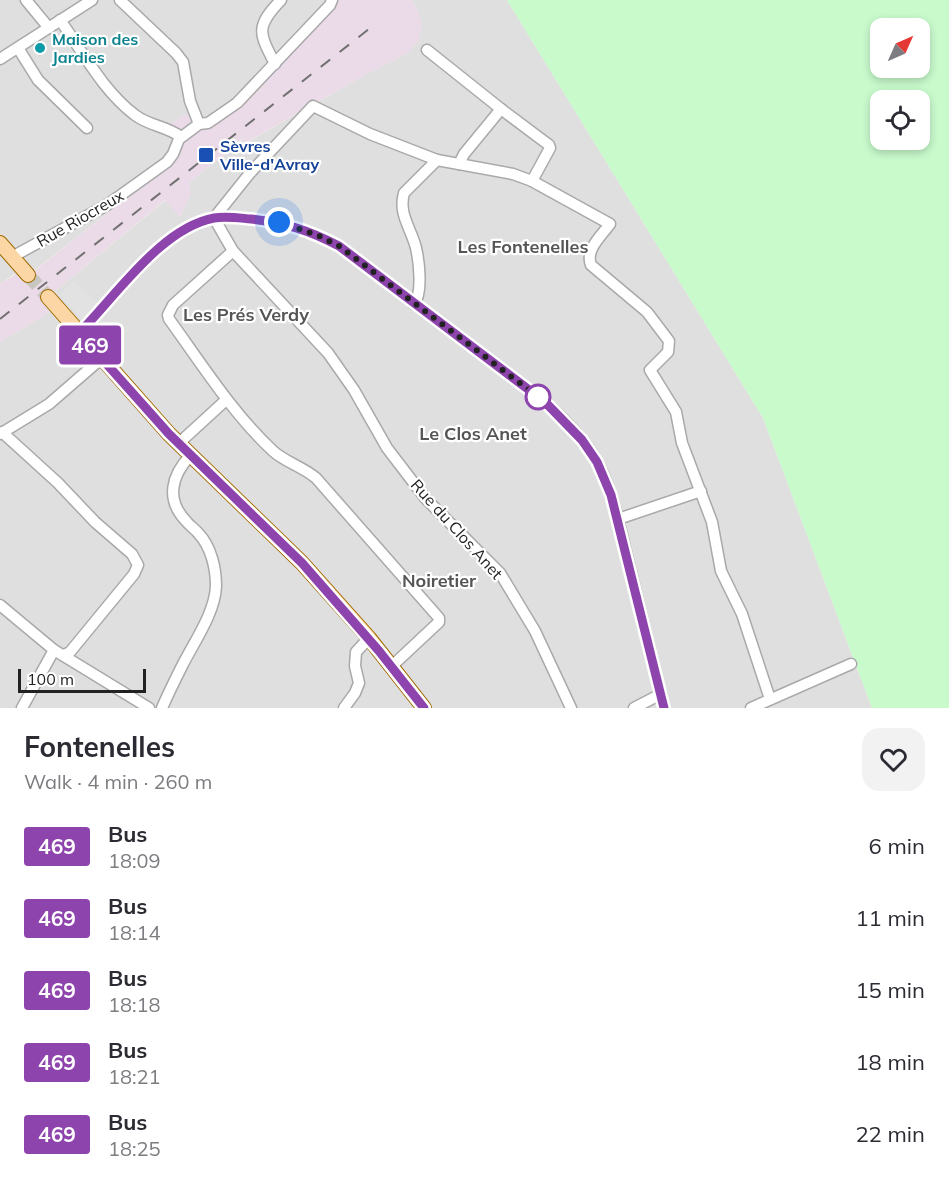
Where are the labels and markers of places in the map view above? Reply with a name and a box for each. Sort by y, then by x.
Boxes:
place label: Maison des Jardies [52,29,138,67]
marker: Maison des Jardies [33,41,47,55]
place label: Sèvres Ville-d'Avray [219,136,319,174]
marker: Sèvres Ville-d'Avray [197,146,215,164]
unlabelled marker [525,384,551,410]

